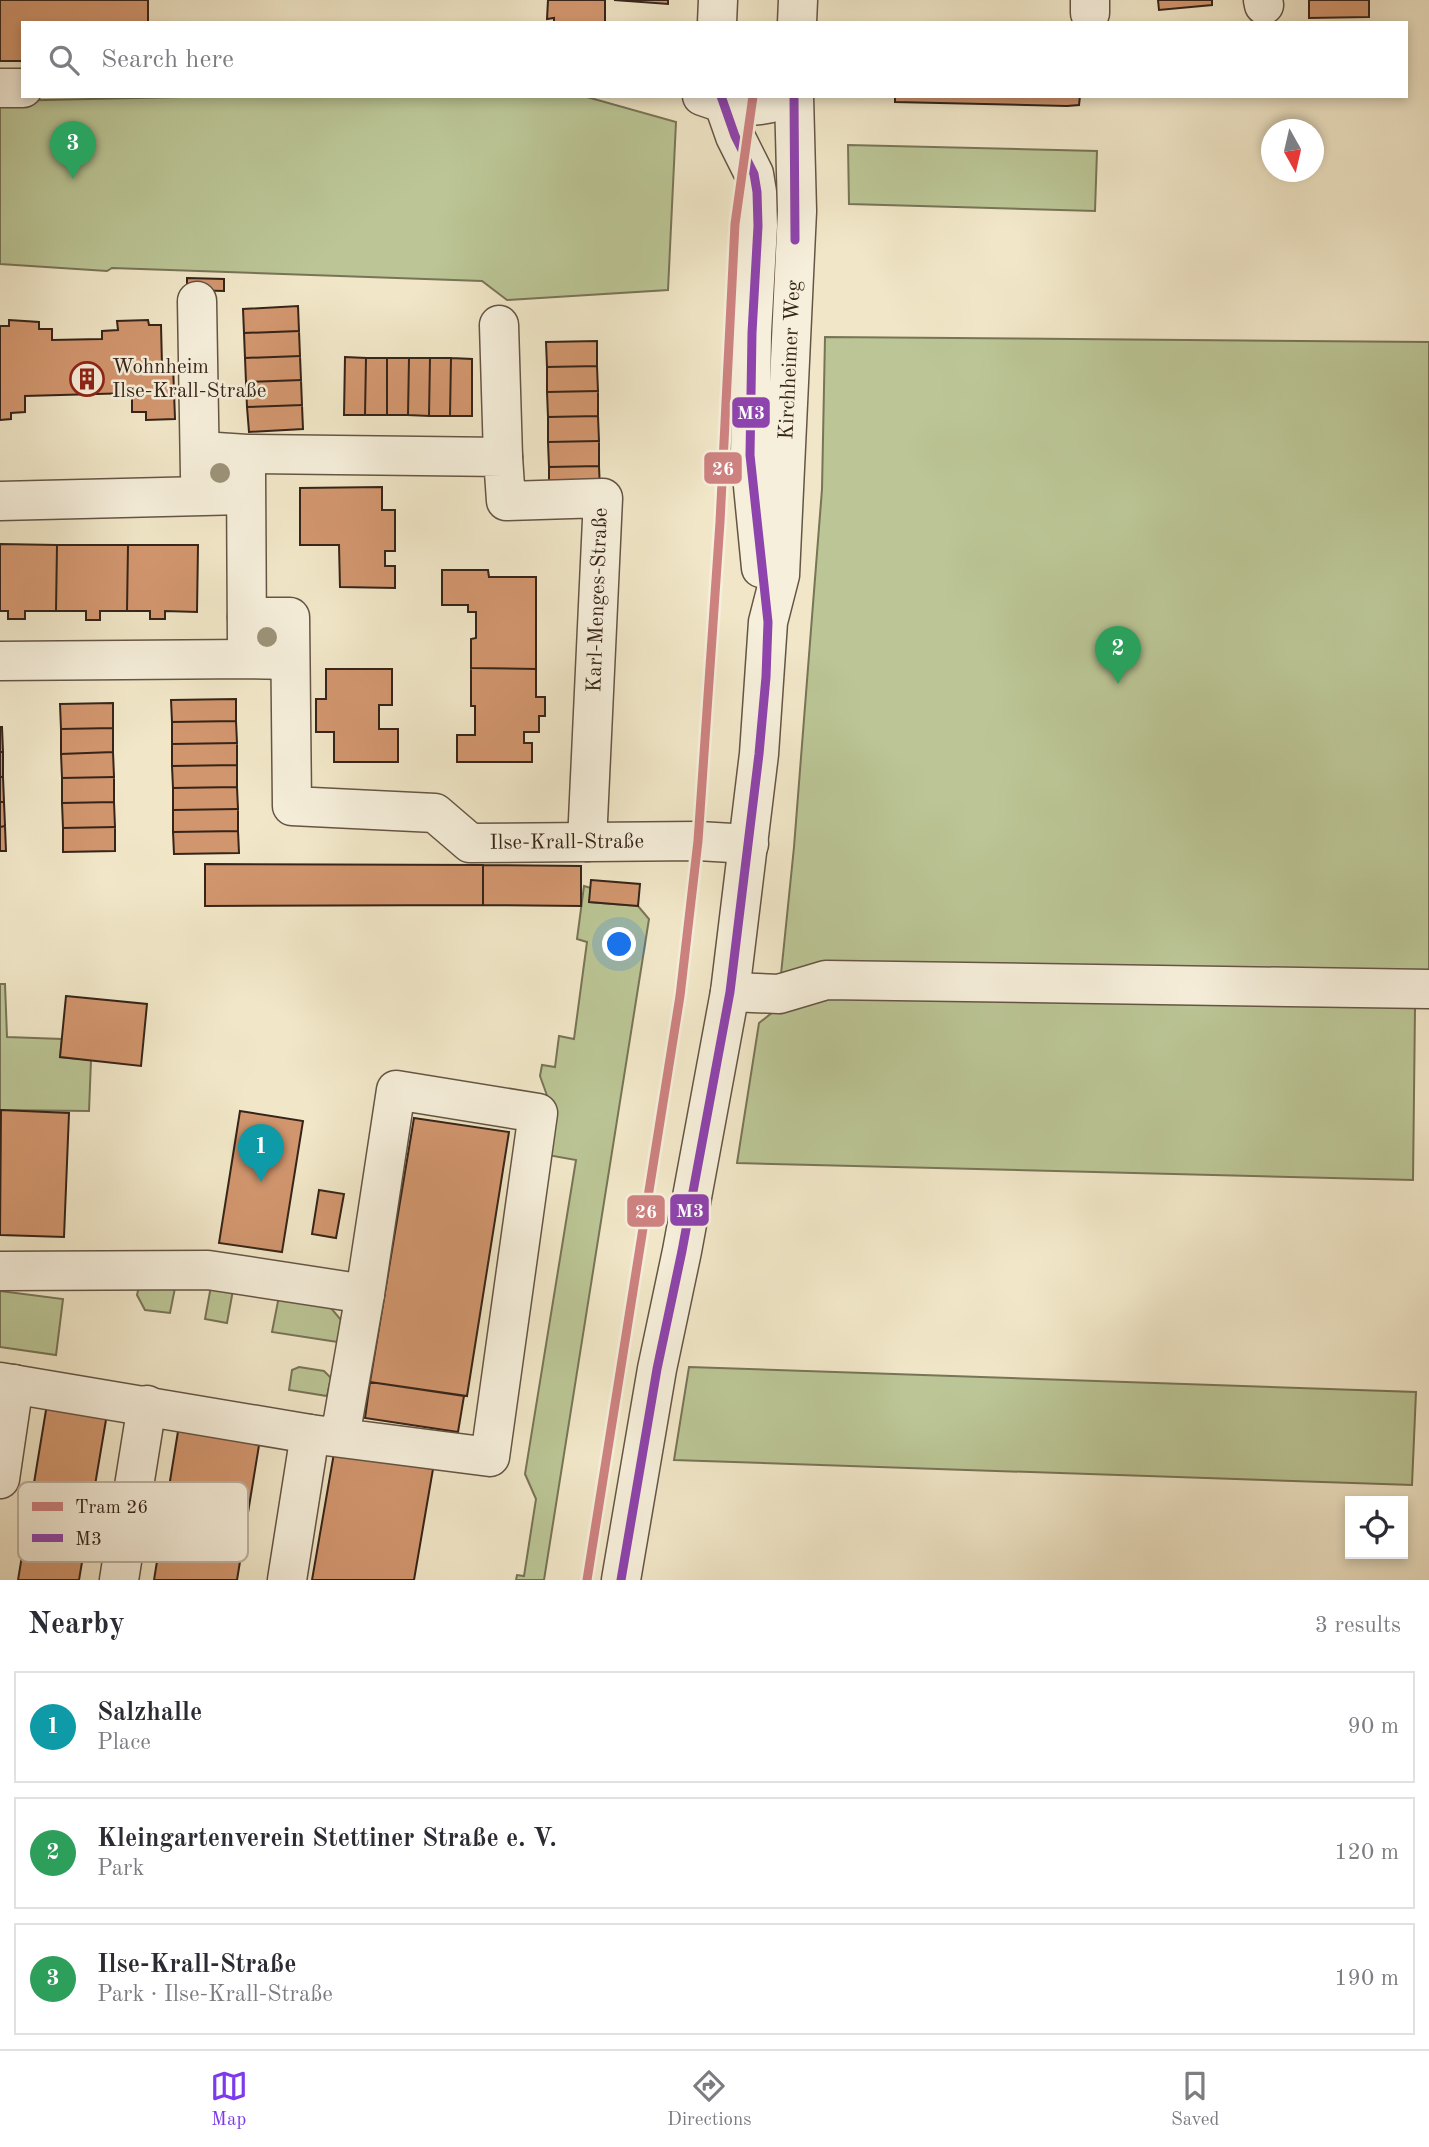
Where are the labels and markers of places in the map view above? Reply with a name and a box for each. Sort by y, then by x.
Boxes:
pin: 3 [50,121,96,179]
place label: Wohnheim Ilse-Krall-Straße [112,357,267,402]
building icon: Wohnheim Ilse-Krall-Straße [68,360,106,398]
pin: 2 [1095,626,1141,684]
pin: 1 [238,1124,284,1182]

